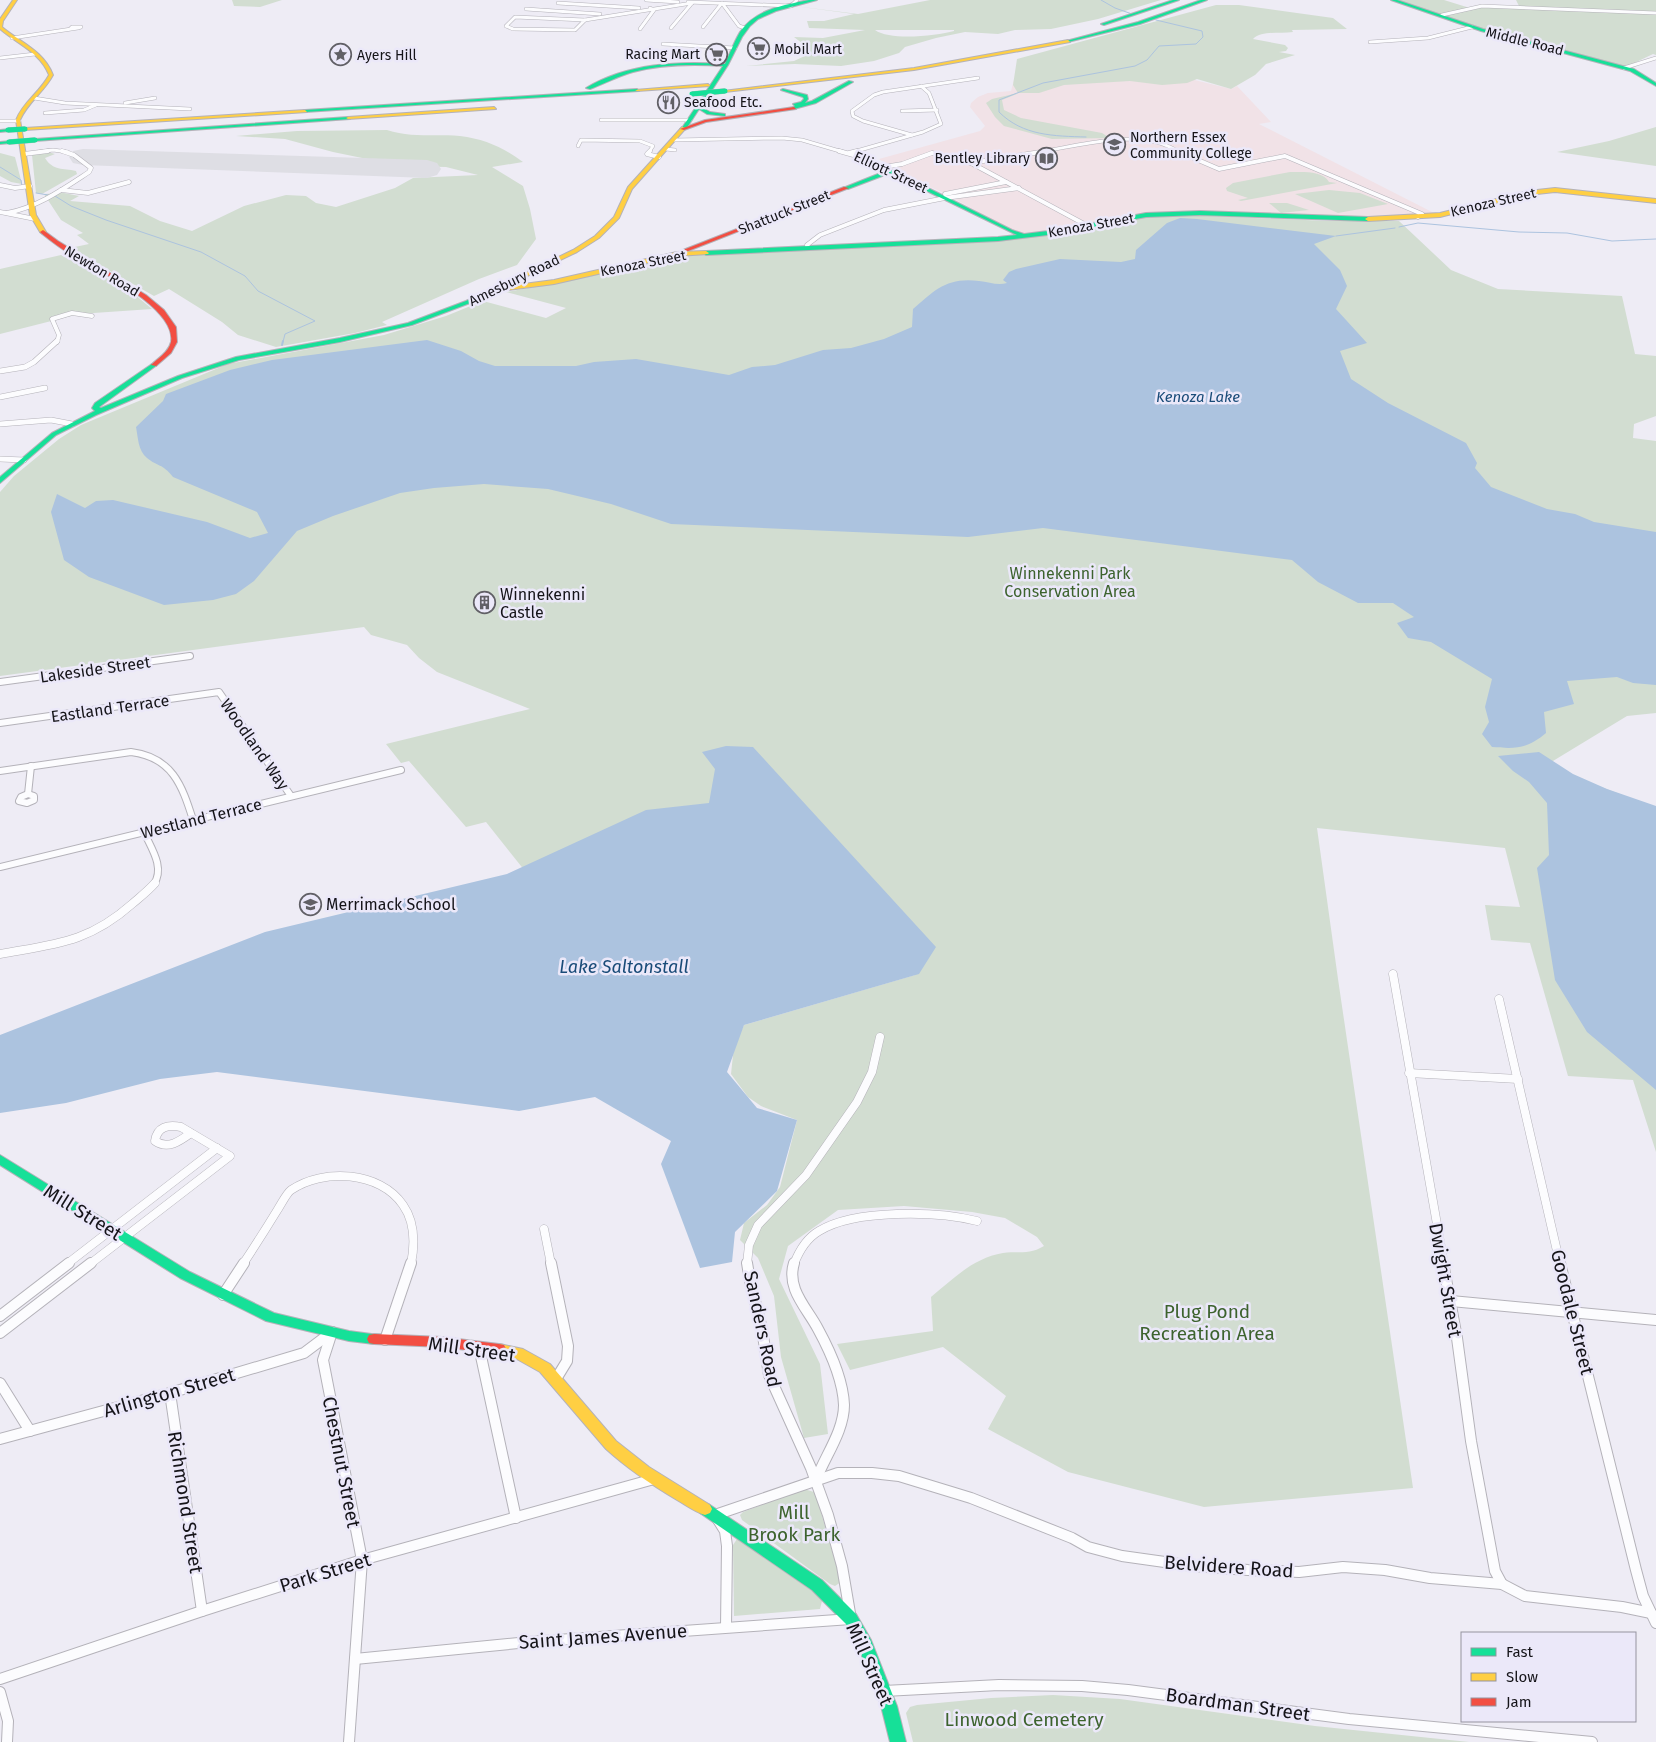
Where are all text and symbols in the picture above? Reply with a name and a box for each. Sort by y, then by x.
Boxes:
street label: Middle Road [1484,24,1565,59]
supermarket icon: Mobil Mart [746,37,770,61]
place label: Mobil Mart [774,41,843,58]
supermarket icon: Racing Mart [704,42,728,66]
place icon: Ayers Hill [329,43,353,67]
place label: Racing Mart [625,46,701,63]
place label: Ayers Hill [357,47,417,64]
restaurant icon: Seafood Etc. [656,90,680,114]
place label: Seafood Etc. [684,94,762,111]
place label: Northern Essex Community College [1130,129,1252,162]
school or university icon: Northern Essex Community College [1102,133,1126,157]
library icon: Bentley Library [1034,146,1058,170]
street label: Elliott Street [851,148,931,197]
place label: Bentley Library [934,150,1030,167]
street label: Kenoza Street [1449,184,1538,221]
street label: Shattuck Street [736,186,833,239]
street label: Kenoza Street [1047,209,1136,241]
street label: Newton Road [61,242,142,300]
street label: Kenoza Street [599,247,688,280]
street label: Amesbury Road [466,251,562,310]
water label: Kenoza Lake [1156,388,1240,406]
park label: Winnekenni Park Conservation Area [1004,564,1136,601]
place label: Winnekenni Castle [500,585,585,622]
building icon: Winnekenni Castle [472,591,496,615]
street label: Lakeside Street [39,652,152,687]
street label: Eastland Terrace [50,691,170,726]
street label: Woodland Way [216,695,293,794]
street label: Westland Terrace [139,794,264,843]
school or university icon: Merrimack School [298,892,322,916]
place label: Merrimack School [326,895,456,914]
water label: Lake Saltonstall [559,956,689,978]
street label: Mill Street [39,1179,126,1246]
street label: Dwight Street [1424,1221,1467,1339]
street label: Goodale Street [1546,1247,1599,1377]
street label: Sanders Road [739,1269,786,1389]
park label: Plug Pond Recreation Area [1139,1300,1275,1345]
street label: Mill Street [427,1332,517,1367]
street label: Arlington Street [101,1363,238,1422]
street label: Chestnut Street [318,1394,366,1530]
street label: Richmond Street [163,1429,208,1575]
park label: Mill Brook Park [748,1501,841,1546]
street label: Park Street [277,1548,374,1597]
street label: Belvidere Road [1163,1551,1294,1582]
street label: Saint James Avenue [518,1619,688,1654]
street label: Mill Street [841,1619,898,1709]
legend [1461,1632,1636,1722]
text: Fast [1506,1643,1533,1661]
text: Slow [1506,1668,1538,1686]
street label: Boardman Street [1164,1683,1312,1726]
text: Jam [1506,1693,1532,1711]
park label: Linwood Cemetery [944,1708,1104,1731]

